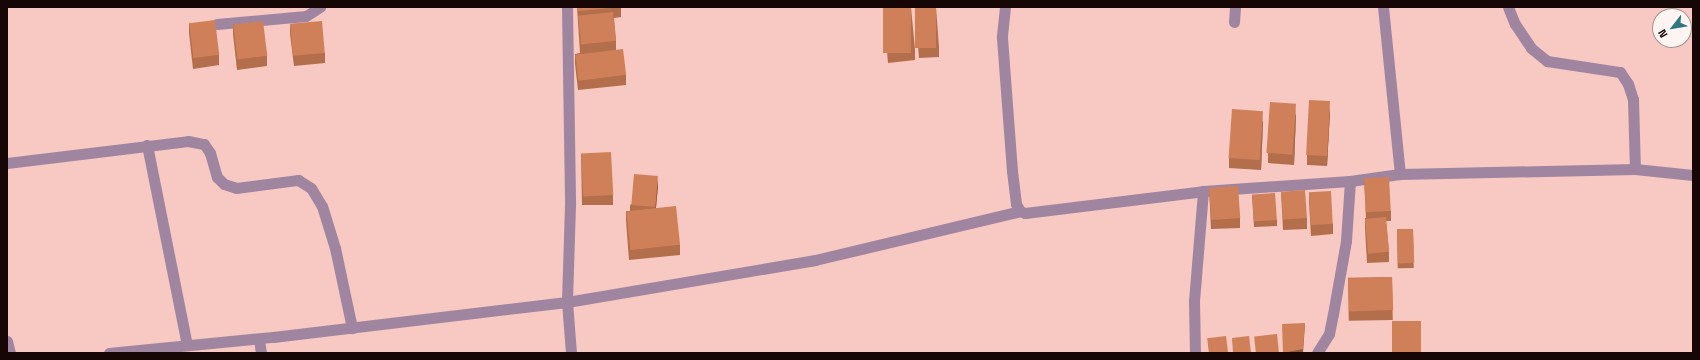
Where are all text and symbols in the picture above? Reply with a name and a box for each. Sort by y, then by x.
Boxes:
north arrow [1652,8,1692,48]
text: N [1655,27,1670,40]

